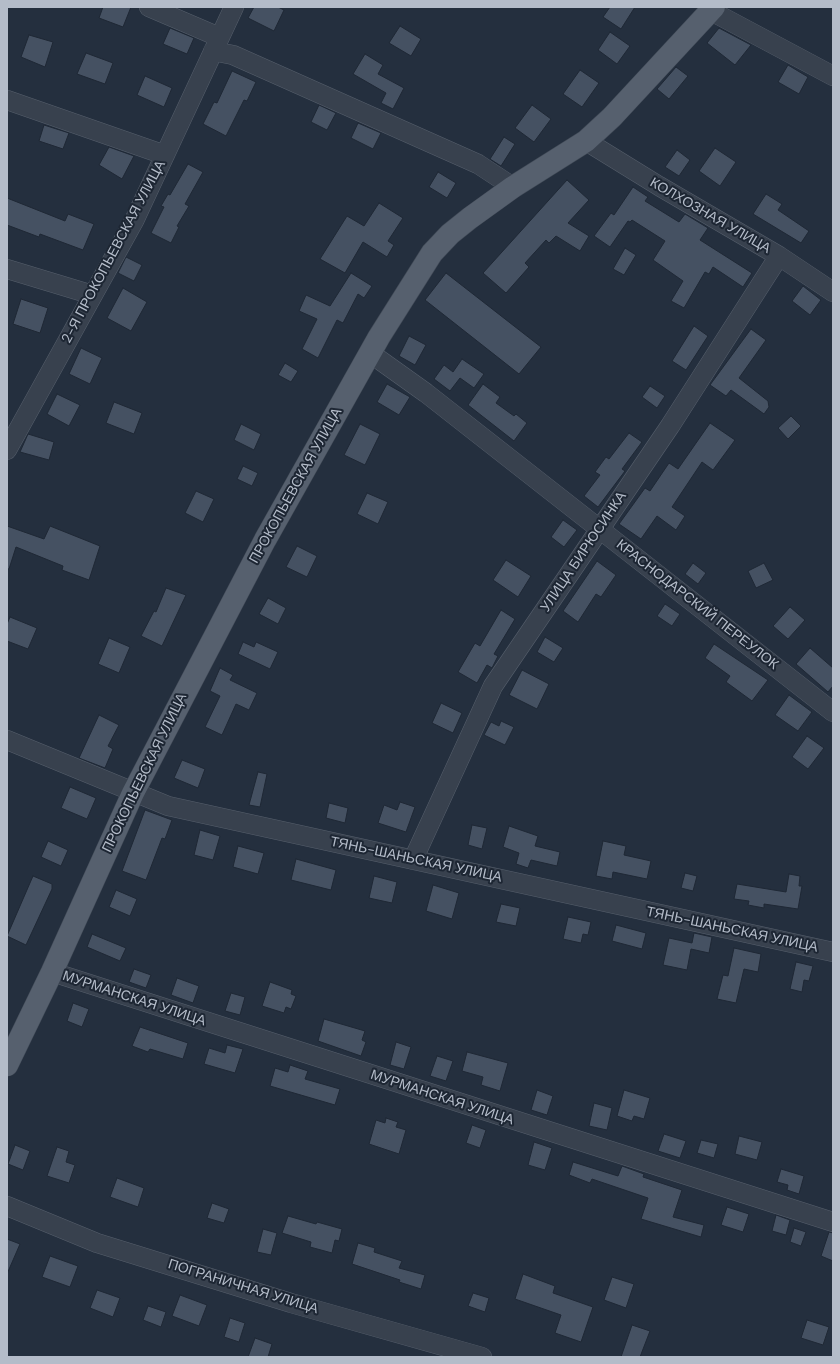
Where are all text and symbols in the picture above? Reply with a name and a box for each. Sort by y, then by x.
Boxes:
street label: 2-Я ПРОКОПЬЕВСКАЯ УЛИЦА [59,158,169,346]
street label: КОЛХОЗНАЯ УЛИЦА [647,175,773,257]
street label: ПРОКОПЬЕВСКАЯ УЛИЦА [246,405,346,567]
street label: УЛИЦА БИРЮСИНКА [537,489,631,615]
street label: КРАСНОДАРСКИЙ ПЕРЕУЛОК [613,536,781,674]
street label: ПРОКОПЬЕВСКАЯ УЛИЦА [99,691,191,855]
street label: ТЯНЬ-ШАНЬСКАЯ УЛИЦА [329,834,503,886]
street label: ТЯНЬ-ШАНЬСКАЯ УЛИЦА [645,904,819,956]
street label: МУРМАНСКАЯ УЛИЦА [60,968,208,1030]
street label: МУРМАНСКАЯ УЛИЦА [368,1067,516,1129]
street label: ПОГРАНИЧНАЯ УЛИЦА [166,1256,320,1318]

